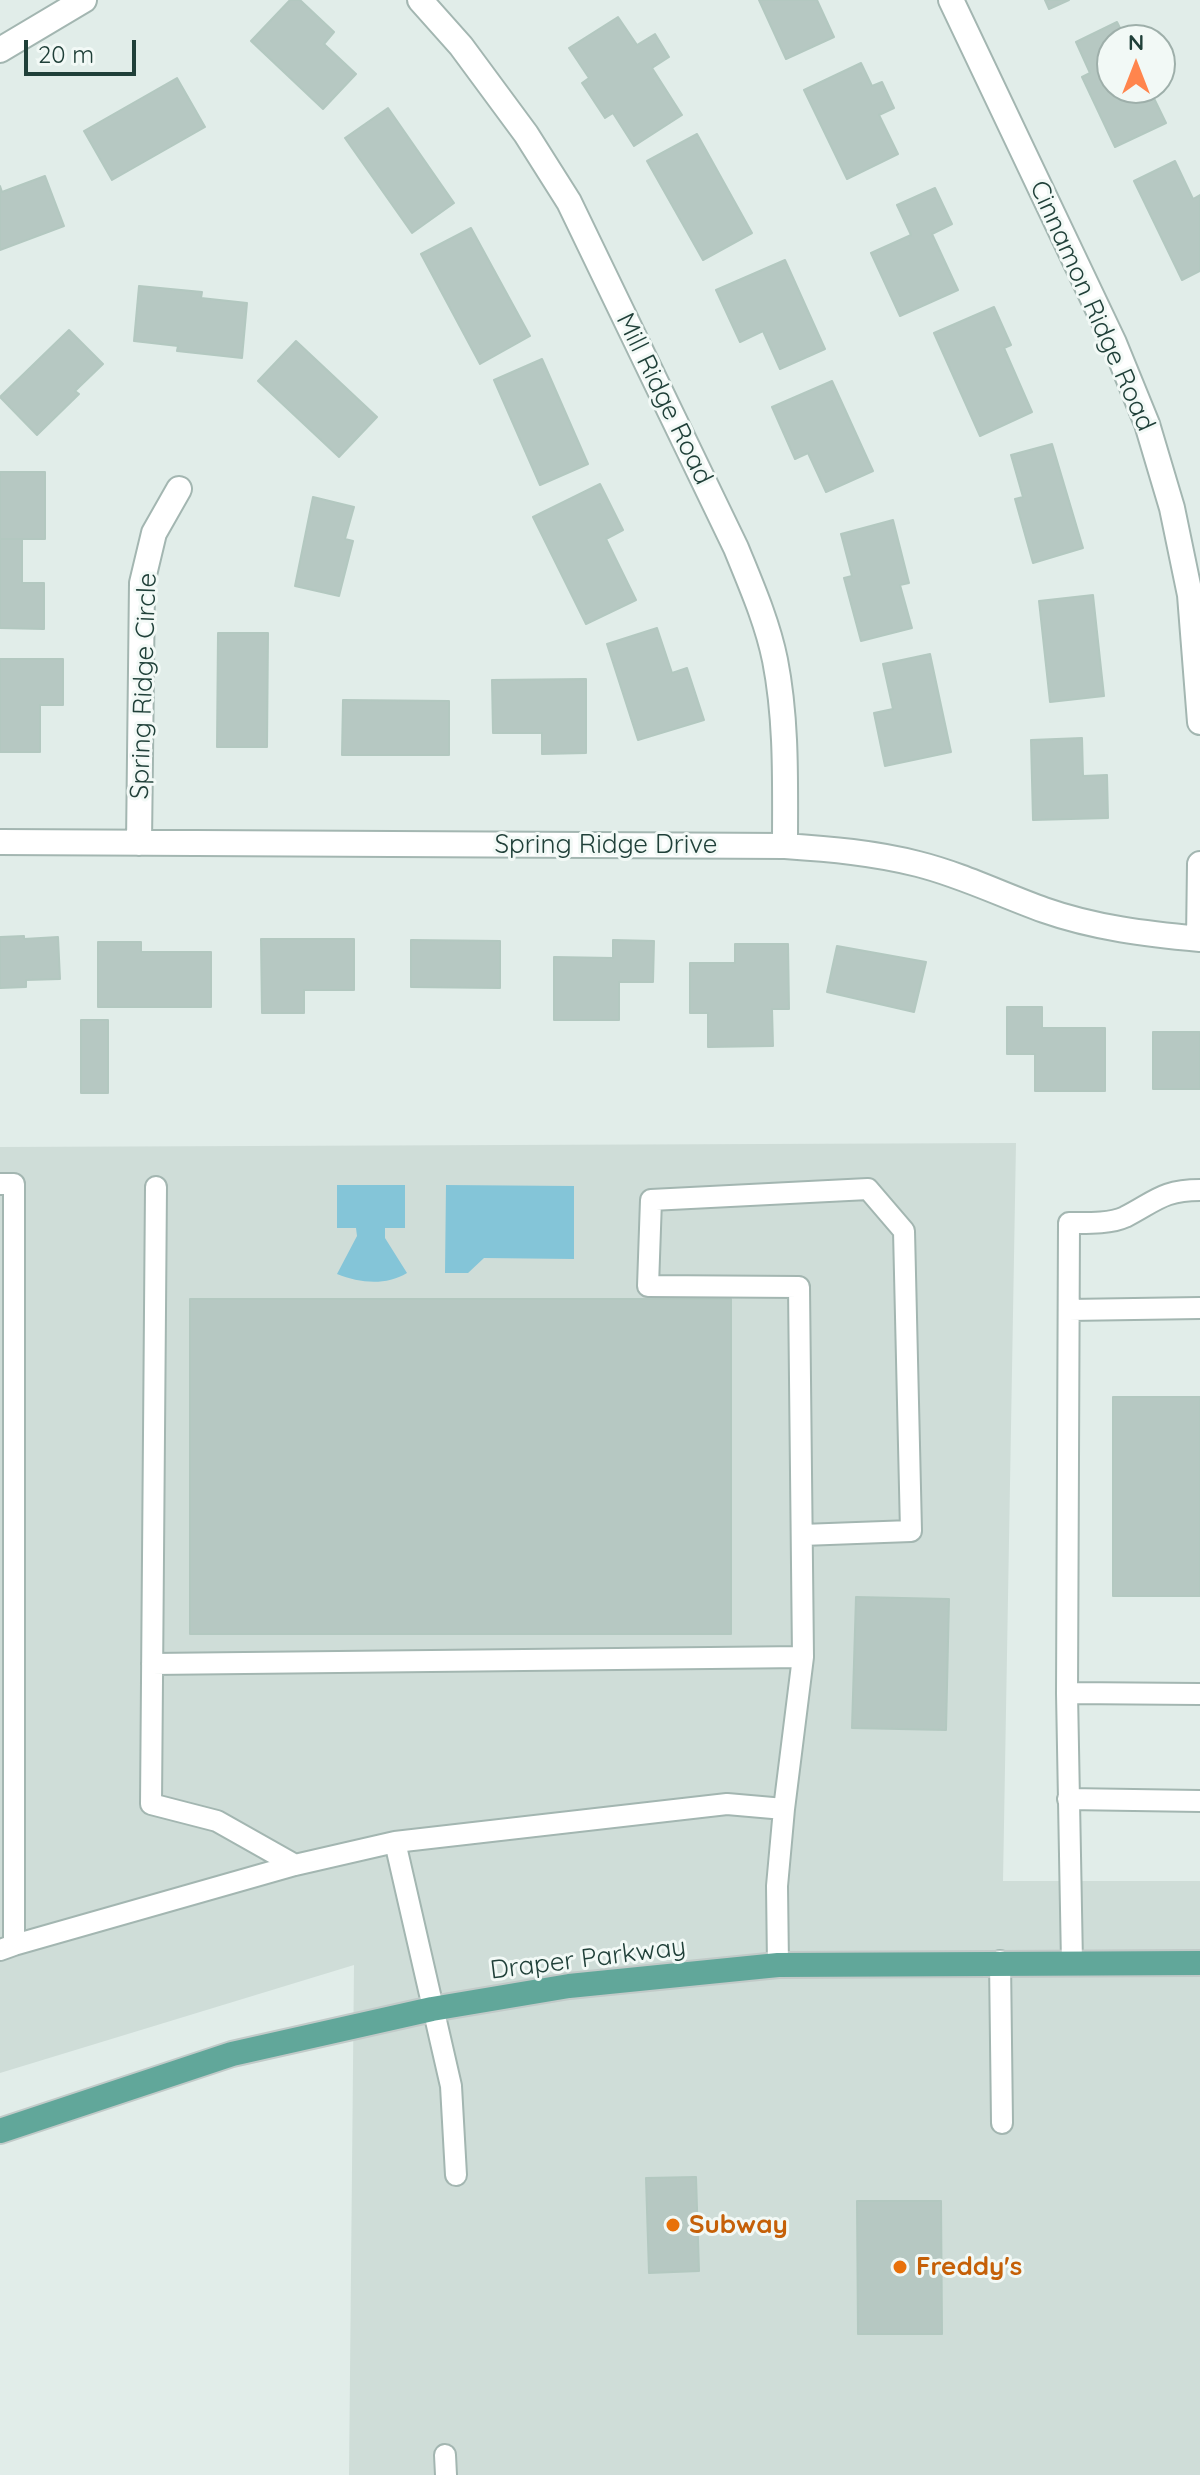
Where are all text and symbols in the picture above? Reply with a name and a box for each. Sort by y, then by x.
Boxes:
scale bar [28,24,140,74]
north arrow [1096,24,1176,104]
text: N [1128,28,1144,56]
text: 20 m [38,39,94,69]
street label: Cinnamon Ridge Road [1023,176,1161,436]
street label: Mill Ridge Road [609,308,719,490]
street label: Spring Ridge Circle [124,572,164,800]
street label: Spring Ridge Drive [494,829,718,861]
street label: Draper Parkway [488,1932,688,1986]
place label: Subway [689,2209,788,2241]
marker: Subway [664,2216,682,2234]
place label: Freddy's [916,2251,1022,2283]
marker: Freddy's [891,2258,909,2276]

